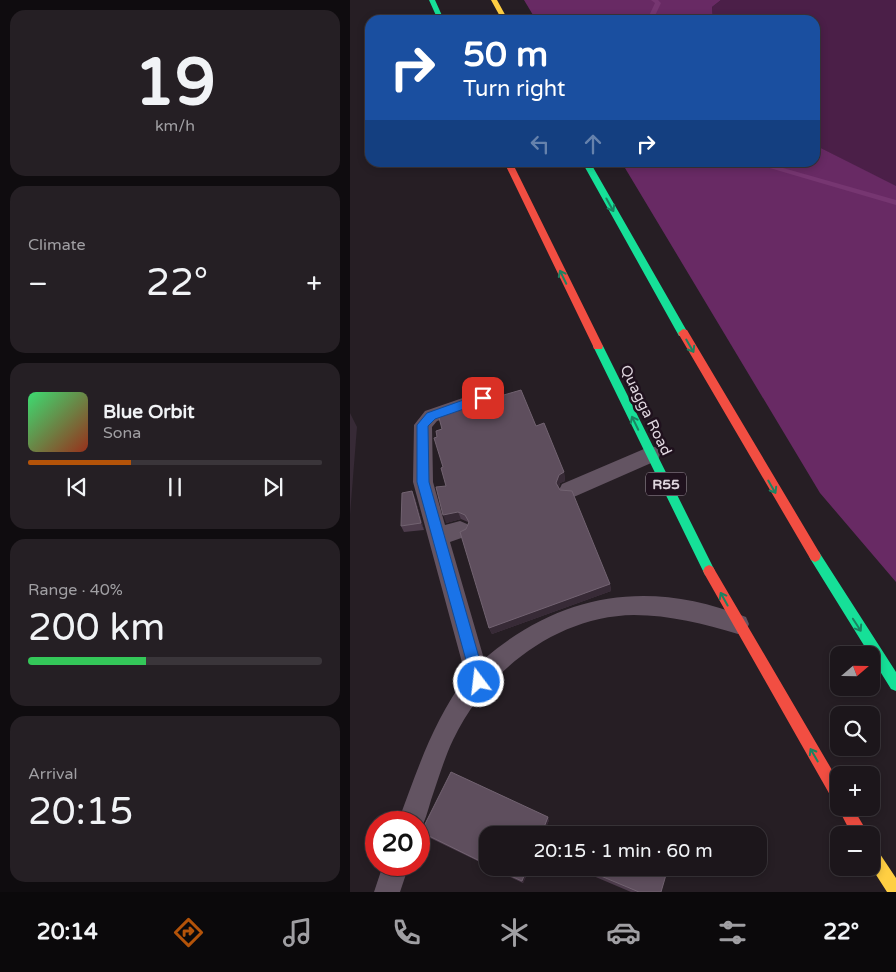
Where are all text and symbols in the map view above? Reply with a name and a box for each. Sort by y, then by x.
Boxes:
text: 50 m [463,34,548,76]
icon: right [380,35,445,100]
text: 19 [134,44,216,123]
text: Turn right [463,76,565,102]
text: km/h [155,116,195,136]
icon: left [526,130,554,158]
icon: ahead [579,130,607,158]
icon: right [632,130,660,158]
one-way arrow [606,197,615,212]
text: Climate [28,235,86,255]
text: 22° [146,260,208,306]
text: − [28,267,48,301]
text: + [306,267,322,301]
one-way arrow [558,270,567,285]
one-way arrow [686,339,696,353]
street label: Quagga Road [616,362,676,458]
pin [462,377,504,419]
icon: arrive [469,384,497,412]
text: Blue Orbit [103,401,195,423]
one-way arrow [630,416,639,431]
text: Sona [103,423,141,443]
road number: R55 [646,472,686,496]
icon: previous [63,473,91,501]
icon: pause [161,473,189,501]
icon: next [259,473,287,501]
one-way arrow [768,479,778,493]
text: Range · 40% [28,580,123,600]
one-way arrow [719,592,729,607]
text: 200 km [28,605,165,651]
one-way arrow [852,618,862,632]
north arrow [830,646,880,696]
map controls [830,646,880,876]
position arrow [452,655,504,707]
button: search [830,706,880,756]
one-way arrow [809,748,819,763]
text: Arrival [28,764,77,784]
button: + [830,766,880,816]
text: 20:15 [28,789,133,835]
speed limit sign: 20 [365,811,430,876]
button: − [830,826,880,876]
text: 20:15 · 1 min · 60 m [533,840,713,862]
icon: directions [171,915,206,950]
icon: music [280,915,315,950]
icon: phone [389,915,424,950]
icon: climate [497,915,532,950]
icon: car [606,915,641,950]
icon: filters [715,915,750,950]
text: 20:14 [37,919,98,945]
text: 22° [823,919,859,945]

